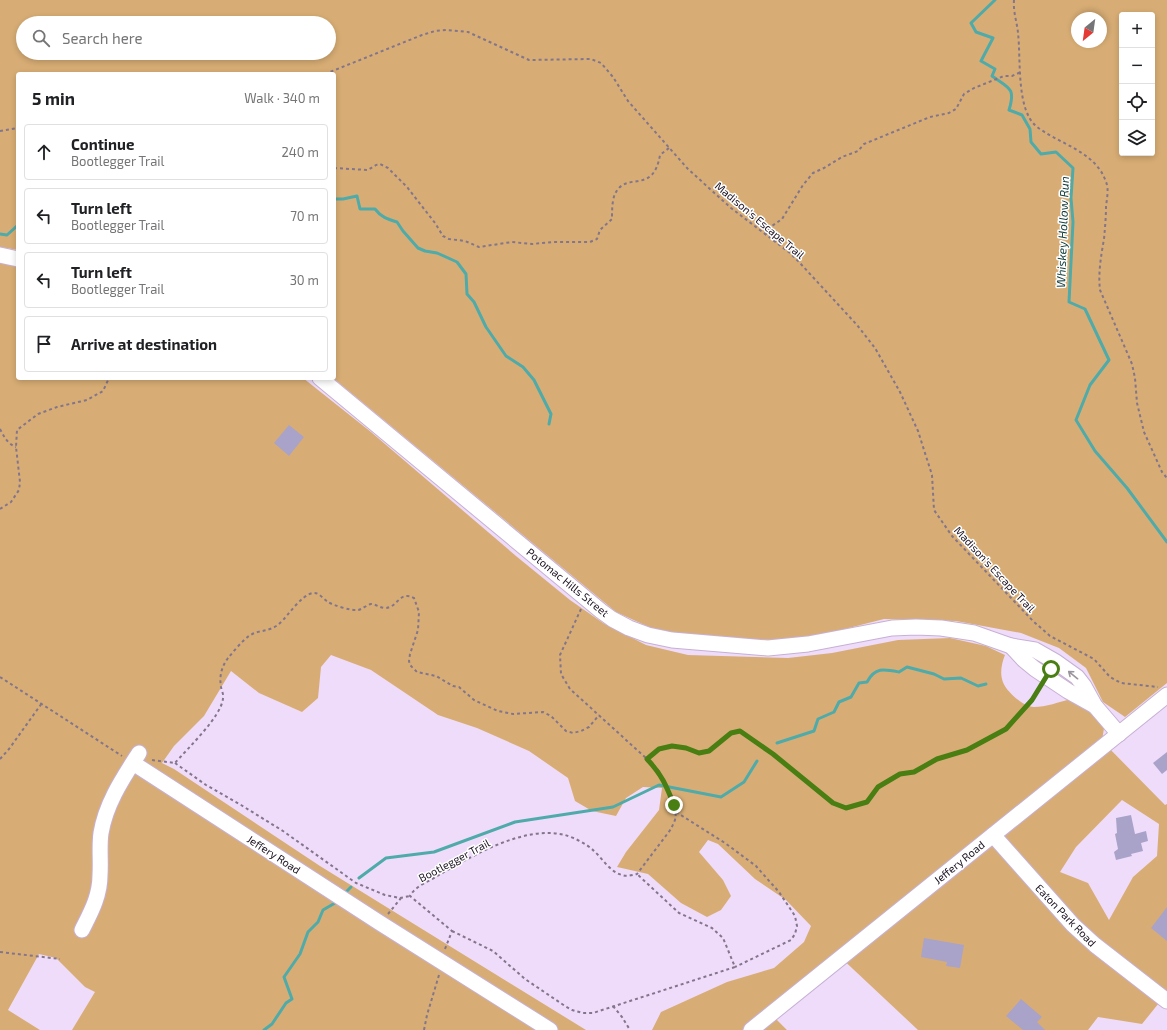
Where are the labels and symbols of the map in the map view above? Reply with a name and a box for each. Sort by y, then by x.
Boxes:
north arrow [1071,12,1107,48]
water label: Whiskey Hollow Run [1053,176,1072,288]
street label: Madison's Escape Trail [713,179,808,262]
street label: Madison's Escape Trail [952,523,1039,615]
street label: Potomac Hills Street [524,545,612,619]
route start [1042,660,1060,678]
one-way arrow [1068,670,1078,679]
route end [665,796,683,814]
street label: Jeffery Road [245,832,303,876]
street label: Bootlegger Trail [416,835,493,884]
street label: Jeffery Road [931,838,987,886]
street label: Eaton Park Road [1033,881,1099,949]

